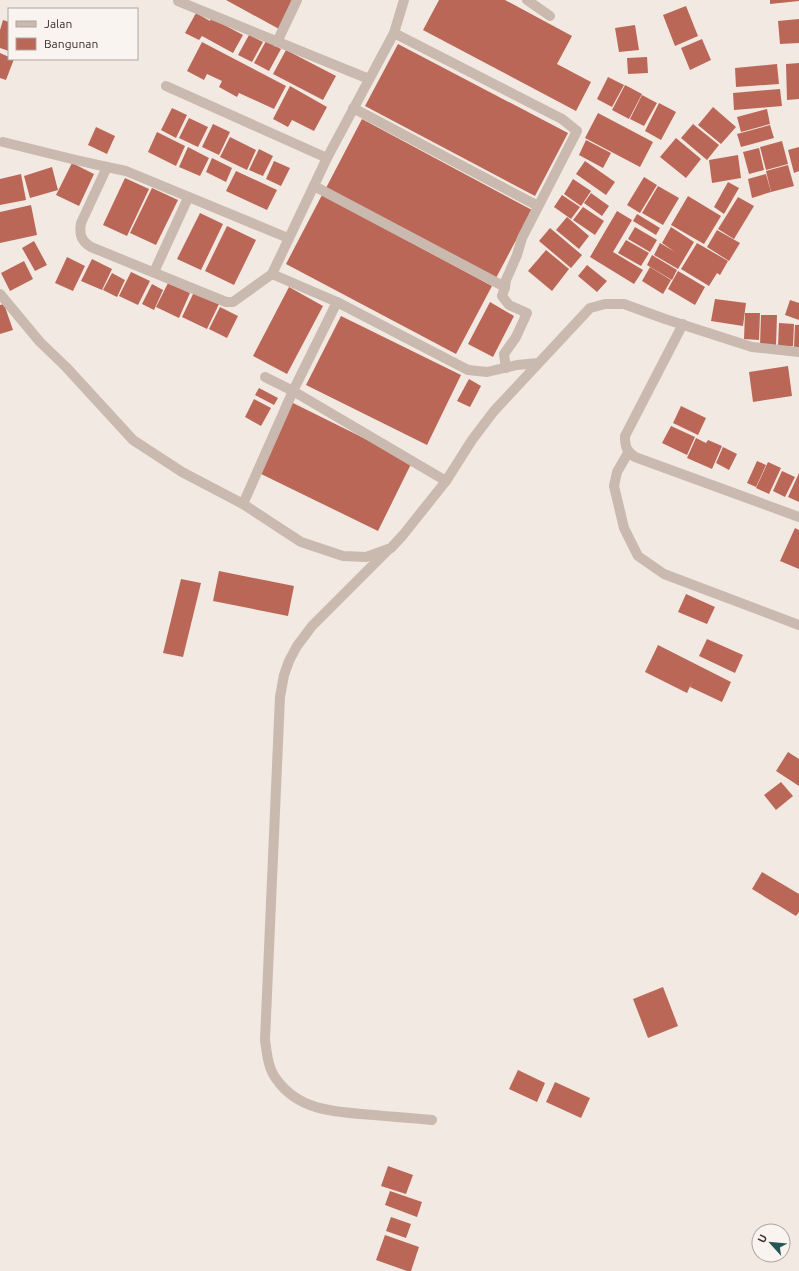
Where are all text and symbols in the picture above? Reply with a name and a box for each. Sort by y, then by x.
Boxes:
legend [8,8,138,60]
text: Jalan [44,17,72,30]
text: Bangunan [44,37,98,50]
north arrow [751,1223,791,1263]
text: U [755,1232,769,1245]

